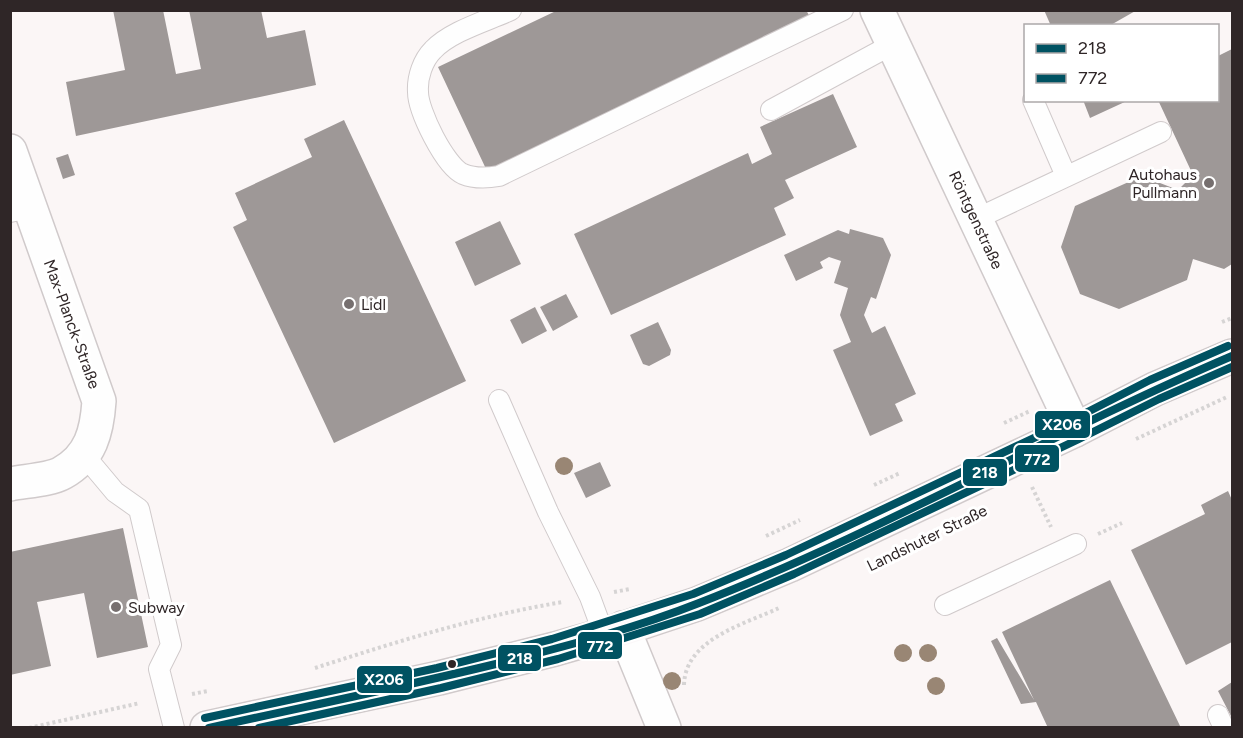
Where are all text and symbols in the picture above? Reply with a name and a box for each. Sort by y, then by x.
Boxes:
legend [1024,24,1219,102]
text: 218 [1078,37,1107,59]
text: 772 [1078,67,1107,89]
place label: Autohaus Pullmann [1128,165,1197,202]
street label: Röntgenstraße [945,168,1007,272]
marker: Autohaus Pullmann [1202,176,1216,190]
street label: Max-Planck-Straße [40,257,104,391]
place label: Lidl [361,295,386,314]
marker: Lidl [342,297,356,311]
line badge: X206 [1034,410,1091,439]
text: X206 [1042,415,1082,434]
line badge: 772 [1014,444,1060,473]
text: 772 [1023,450,1051,469]
line badge: 218 [962,458,1008,487]
text: 218 [972,463,998,482]
street label: Landshuter Straße [864,501,990,575]
place label: Subway [128,598,185,617]
marker: Subway [109,600,123,614]
line badge: 772 [577,631,623,660]
text: 772 [586,637,614,656]
line badge: 218 [497,644,542,672]
text: 218 [507,649,533,668]
unlabelled marker [446,658,458,670]
line badge: X206 [356,665,413,694]
text: X206 [364,670,404,689]

